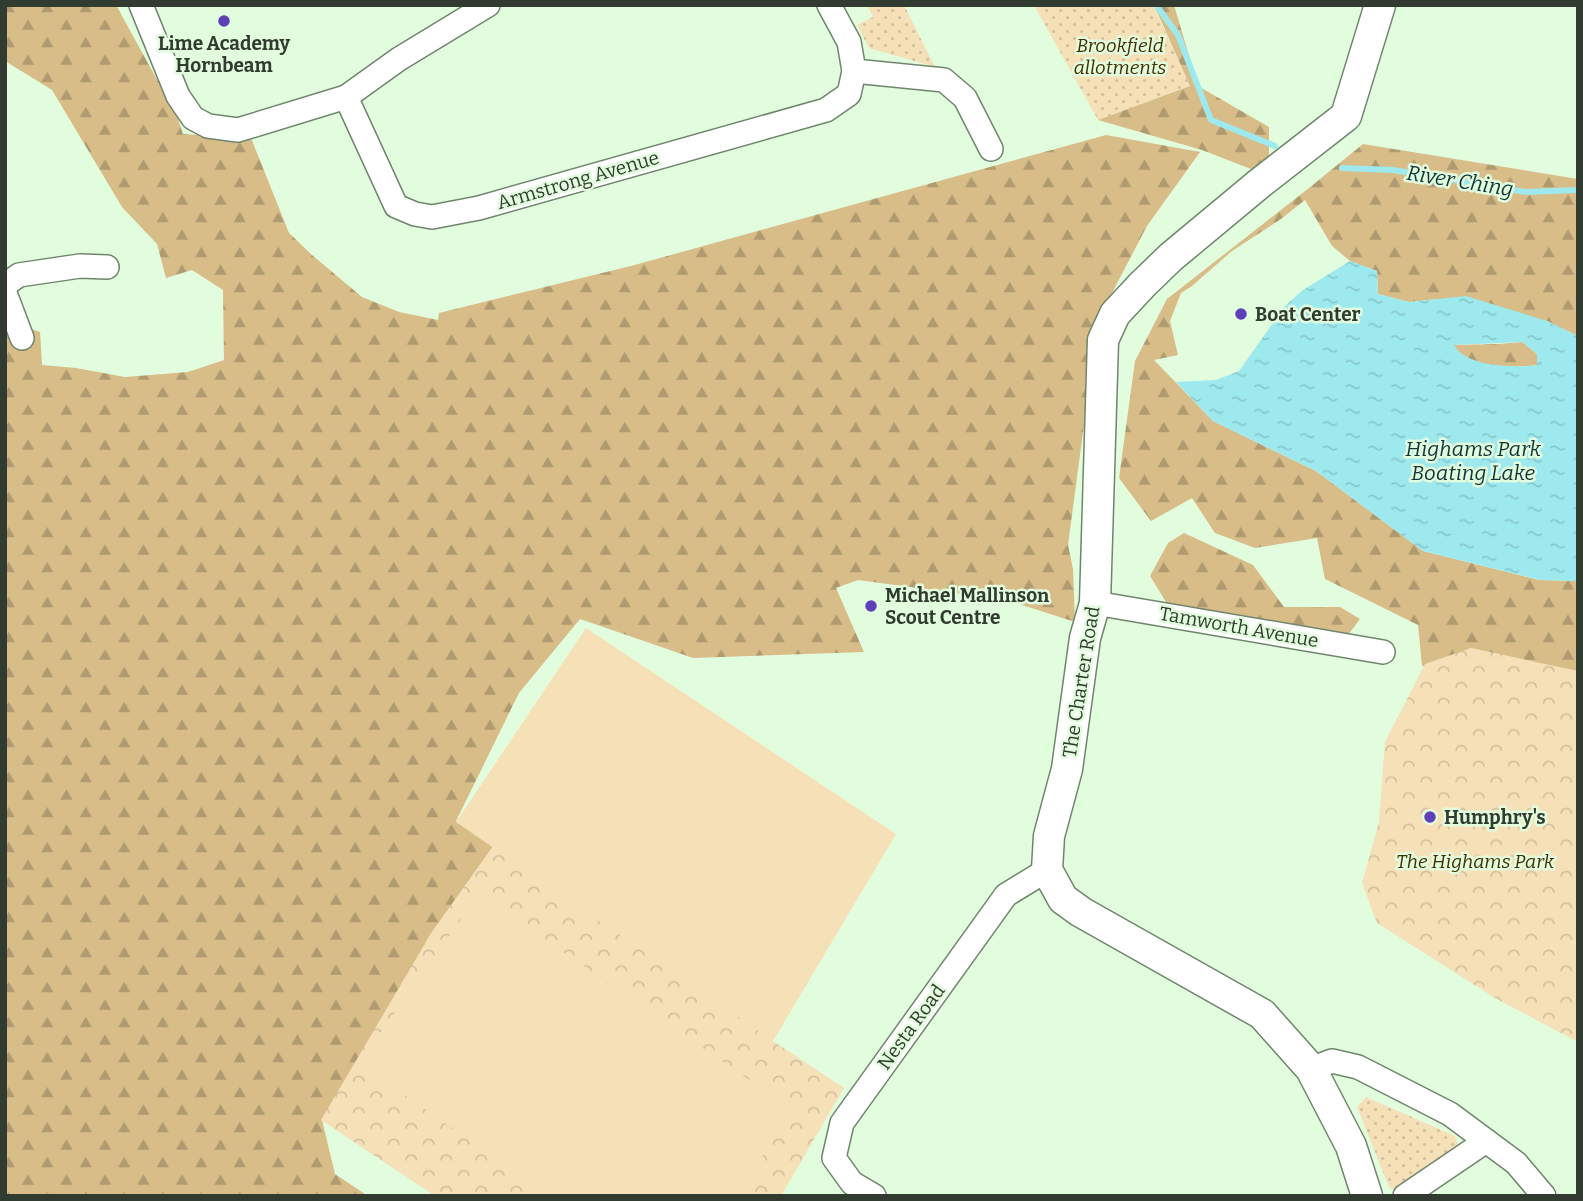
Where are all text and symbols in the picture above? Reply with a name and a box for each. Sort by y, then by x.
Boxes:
marker: Lime Academy Hornbeam [216,13,232,29]
place label: Lime Academy Hornbeam [158,32,290,77]
park label: Brookfield allotments [1074,34,1166,79]
street label: Armstrong Avenue [494,146,662,214]
water label: River Ching [1405,160,1515,202]
place label: Boat Center [1255,303,1361,326]
marker: Boat Center [1233,306,1249,322]
water label: Highams Park Boating Lake [1405,436,1541,486]
place label: Michael Mallinson Scout Centre [885,584,1050,629]
marker: Michael Mallinson Scout Centre [863,598,879,614]
street label: Tamworth Avenue [1158,602,1320,652]
street label: The Charter Road [1058,605,1104,759]
place label: Humphry's [1444,806,1546,829]
marker: Humphry's [1422,809,1438,825]
park label: The Highams Park [1396,850,1555,873]
street label: Nesta Road [872,980,950,1074]

